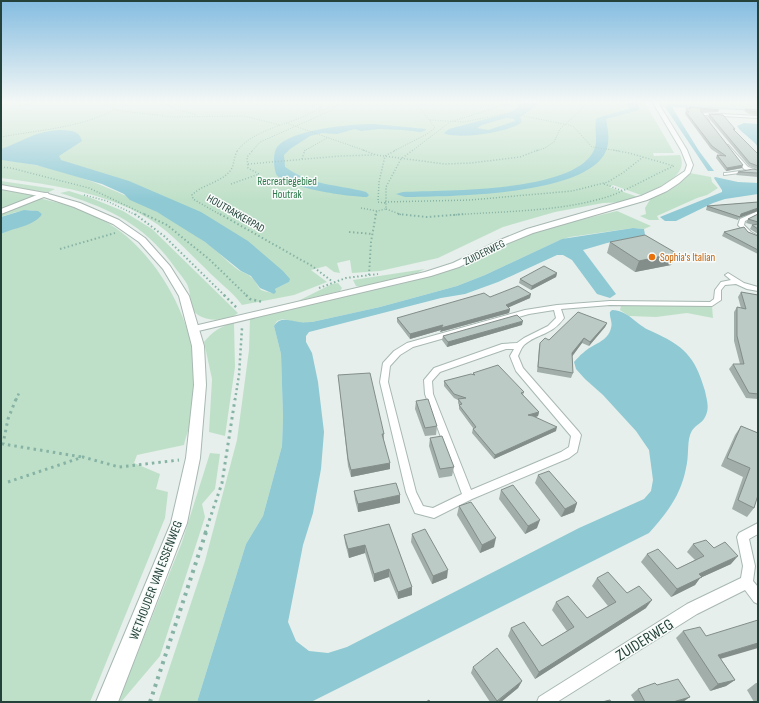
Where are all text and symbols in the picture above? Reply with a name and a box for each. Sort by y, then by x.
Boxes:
park label: Recreatiegebied Houtrak [257,175,317,201]
street label: HOUTRAKKERPAD [205,192,267,235]
street label: ZUIDERWEG [461,237,507,268]
place label: Sophia's Italian [660,251,716,264]
marker: Sophia's Italian [647,252,657,262]
street label: WETHOUDER VAN ESSENWEG [126,518,186,642]
street label: ZUIDERWEG [612,615,677,665]

